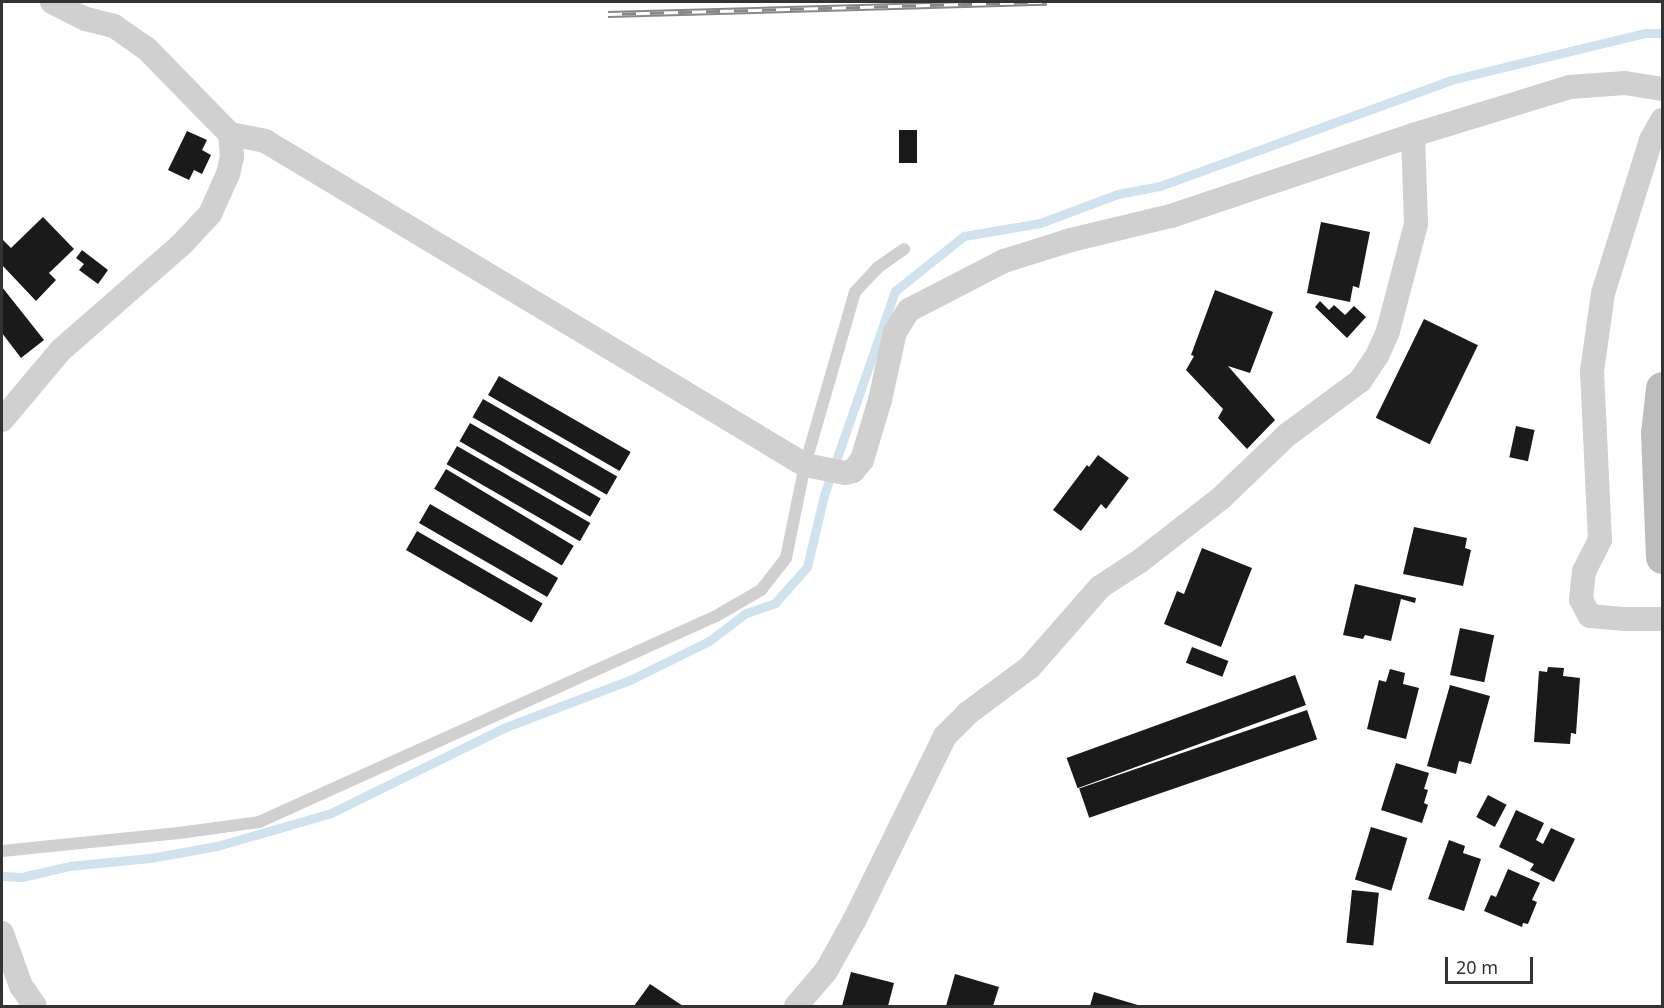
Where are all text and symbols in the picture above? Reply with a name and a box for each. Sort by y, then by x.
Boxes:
scale bar [1448,945,1536,983]
text: 20 m [1456,955,1498,979]

